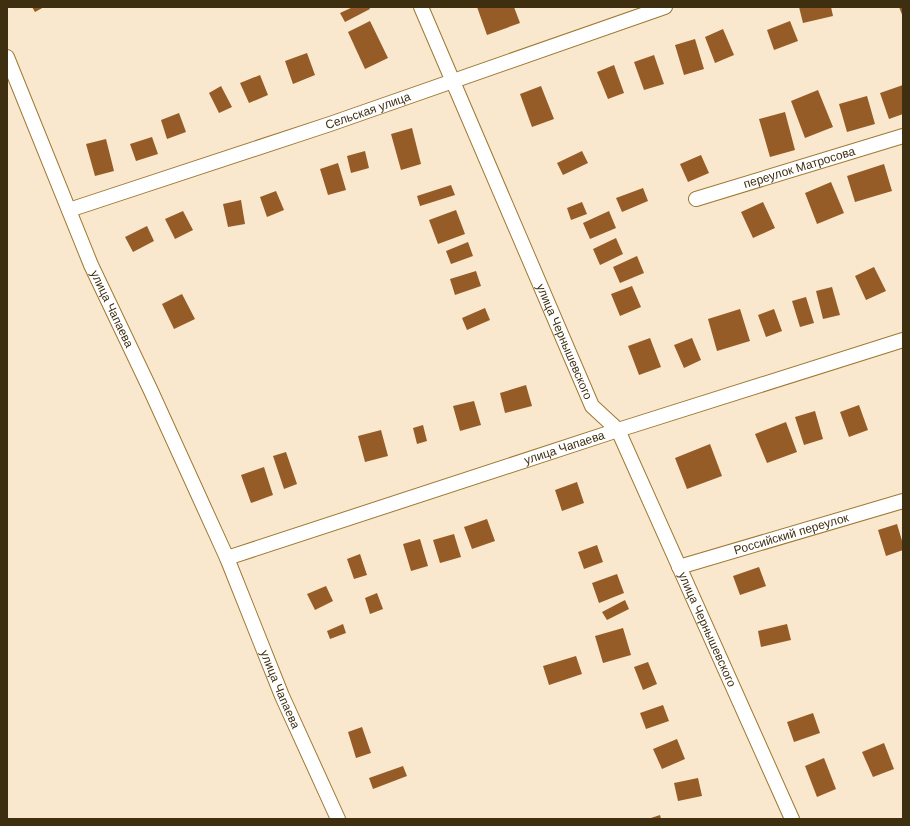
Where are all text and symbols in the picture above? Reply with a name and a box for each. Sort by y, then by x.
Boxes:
street label: Сельская улица [324,89,413,132]
street label: переулок Матросова [742,144,857,191]
street label: улица Чапаева [88,268,136,350]
street label: улица Чернышевского [533,282,595,402]
street label: улица Чапаева [522,428,607,467]
street label: Российский переулок [732,510,851,557]
street label: улица Чернышевского [675,570,739,689]
street label: улица Чапаева [257,648,303,731]

